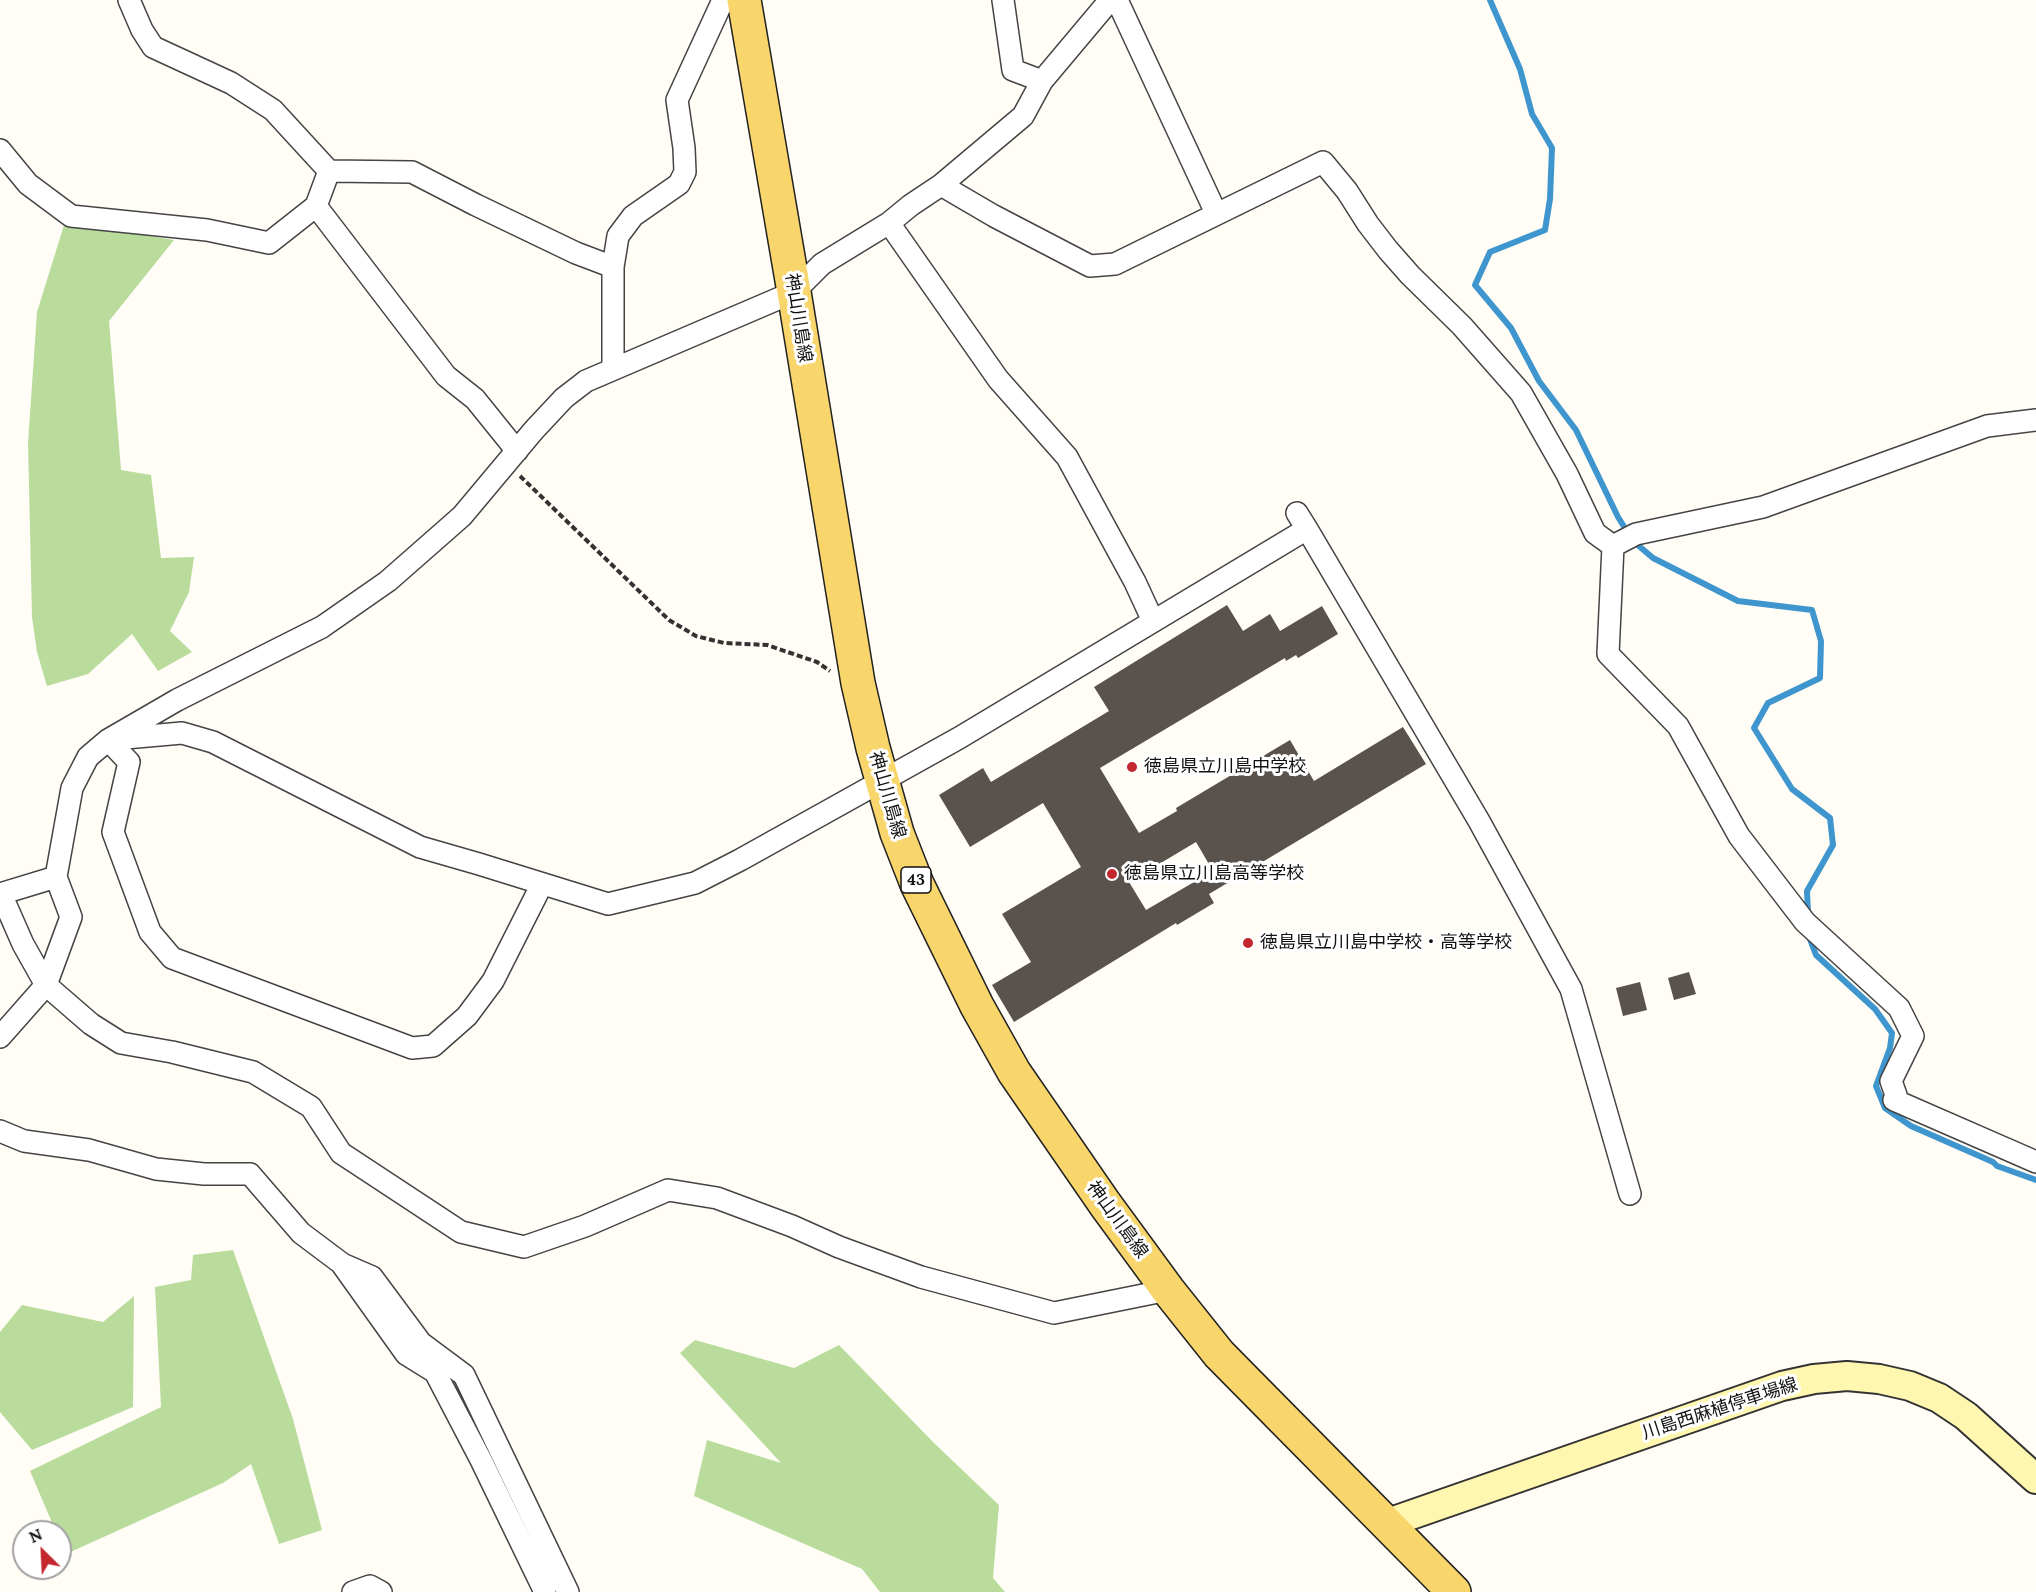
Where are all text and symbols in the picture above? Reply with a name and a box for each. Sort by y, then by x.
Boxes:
street label: 神山川島線 [780,272,816,364]
street label: 神山川島線 [864,749,910,841]
place label: 徳島県立川島中学校 [1144,756,1306,778]
marker: 徳島県立川島中学校 [1125,760,1139,774]
place label: 徳島県立川島高等学校 [1124,863,1304,885]
road number: 43 [901,867,931,893]
marker: 徳島県立川島高等学校 [1105,867,1119,881]
place label: 徳島県立川島中学校・高等学校 [1260,932,1512,954]
marker: 徳島県立川島中学校・高等学校 [1241,936,1255,950]
street label: 神山川島線 [1082,1177,1152,1263]
street label: 川島西麻植停車場線 [1640,1374,1800,1444]
north arrow [12,1520,72,1580]
text: N [26,1524,45,1547]

